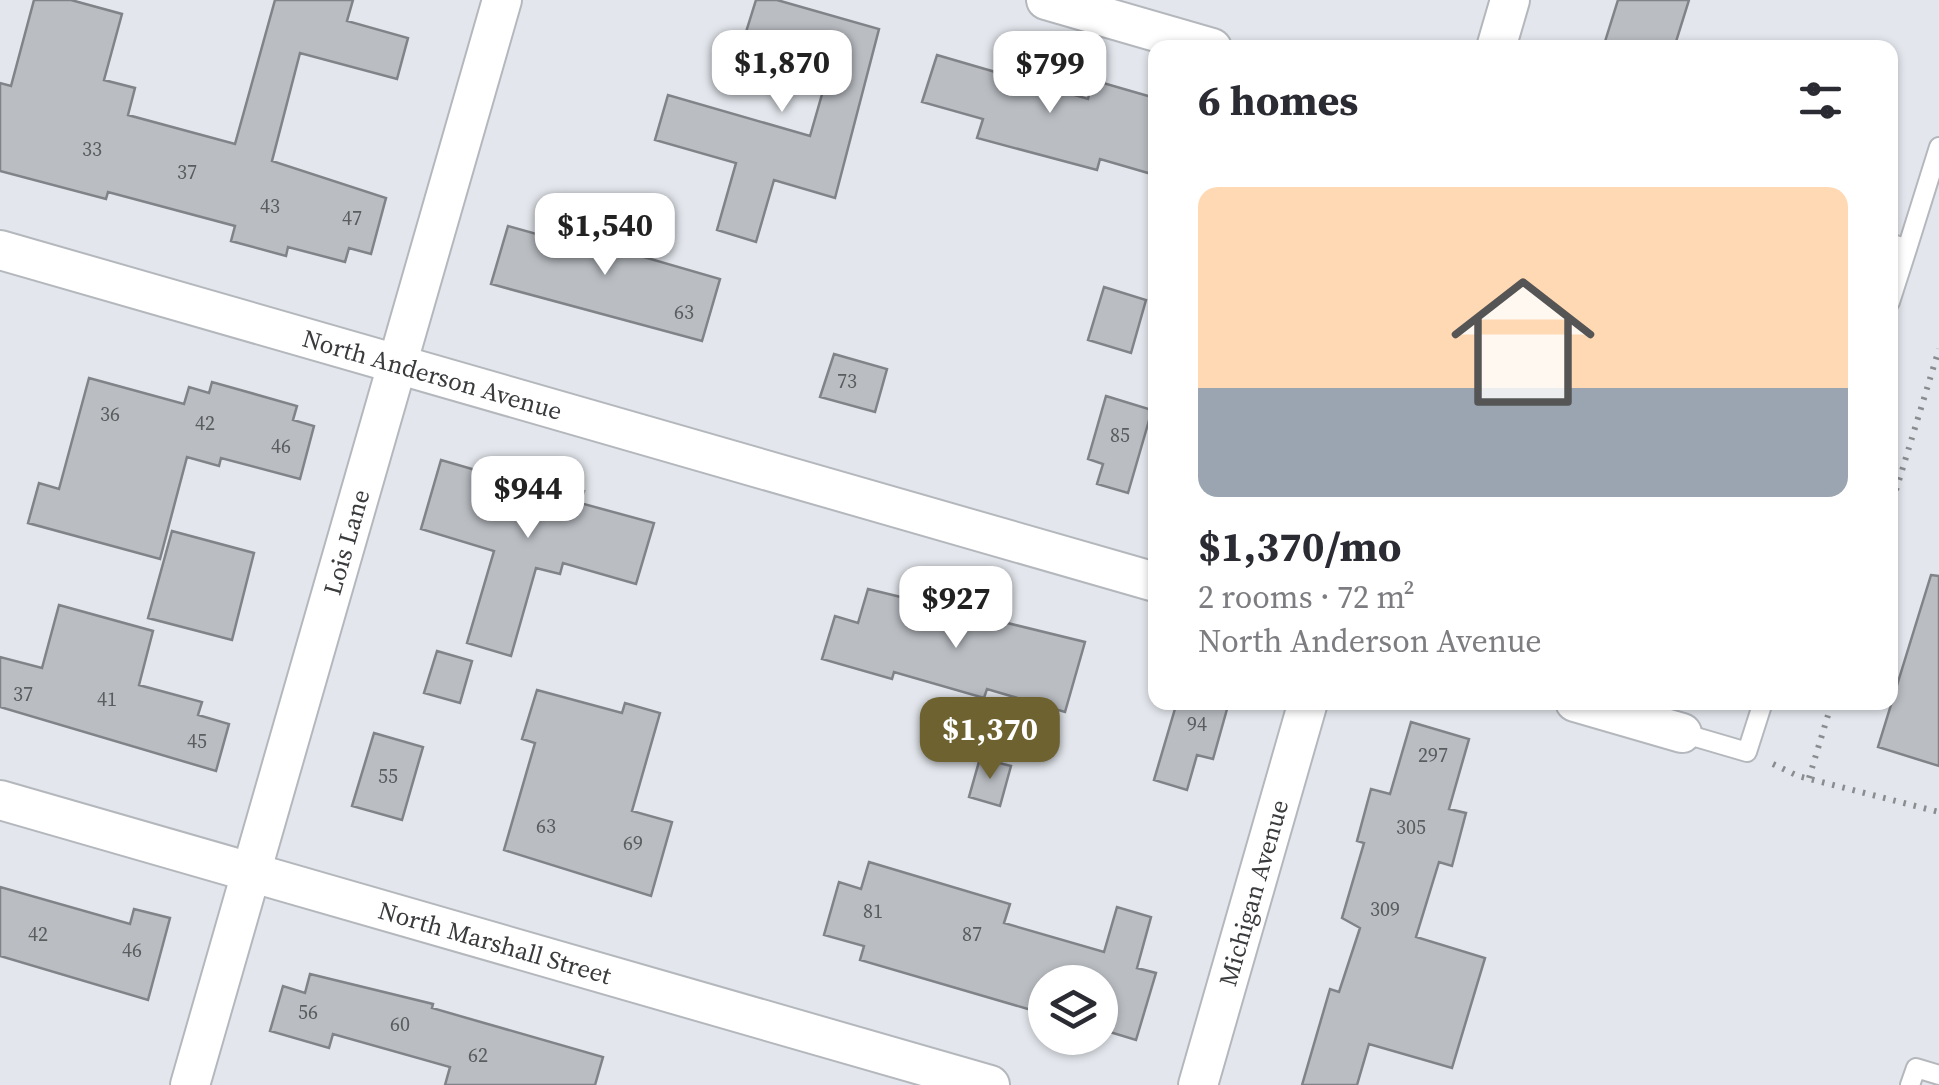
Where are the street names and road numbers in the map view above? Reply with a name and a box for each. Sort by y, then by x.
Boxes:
street label: North Anderson Avenue [299,321,566,428]
street label: Lois Lane [315,485,377,599]
street label: Michigan Avenue [1210,796,1296,990]
street label: North Marshall Street [375,893,616,992]

